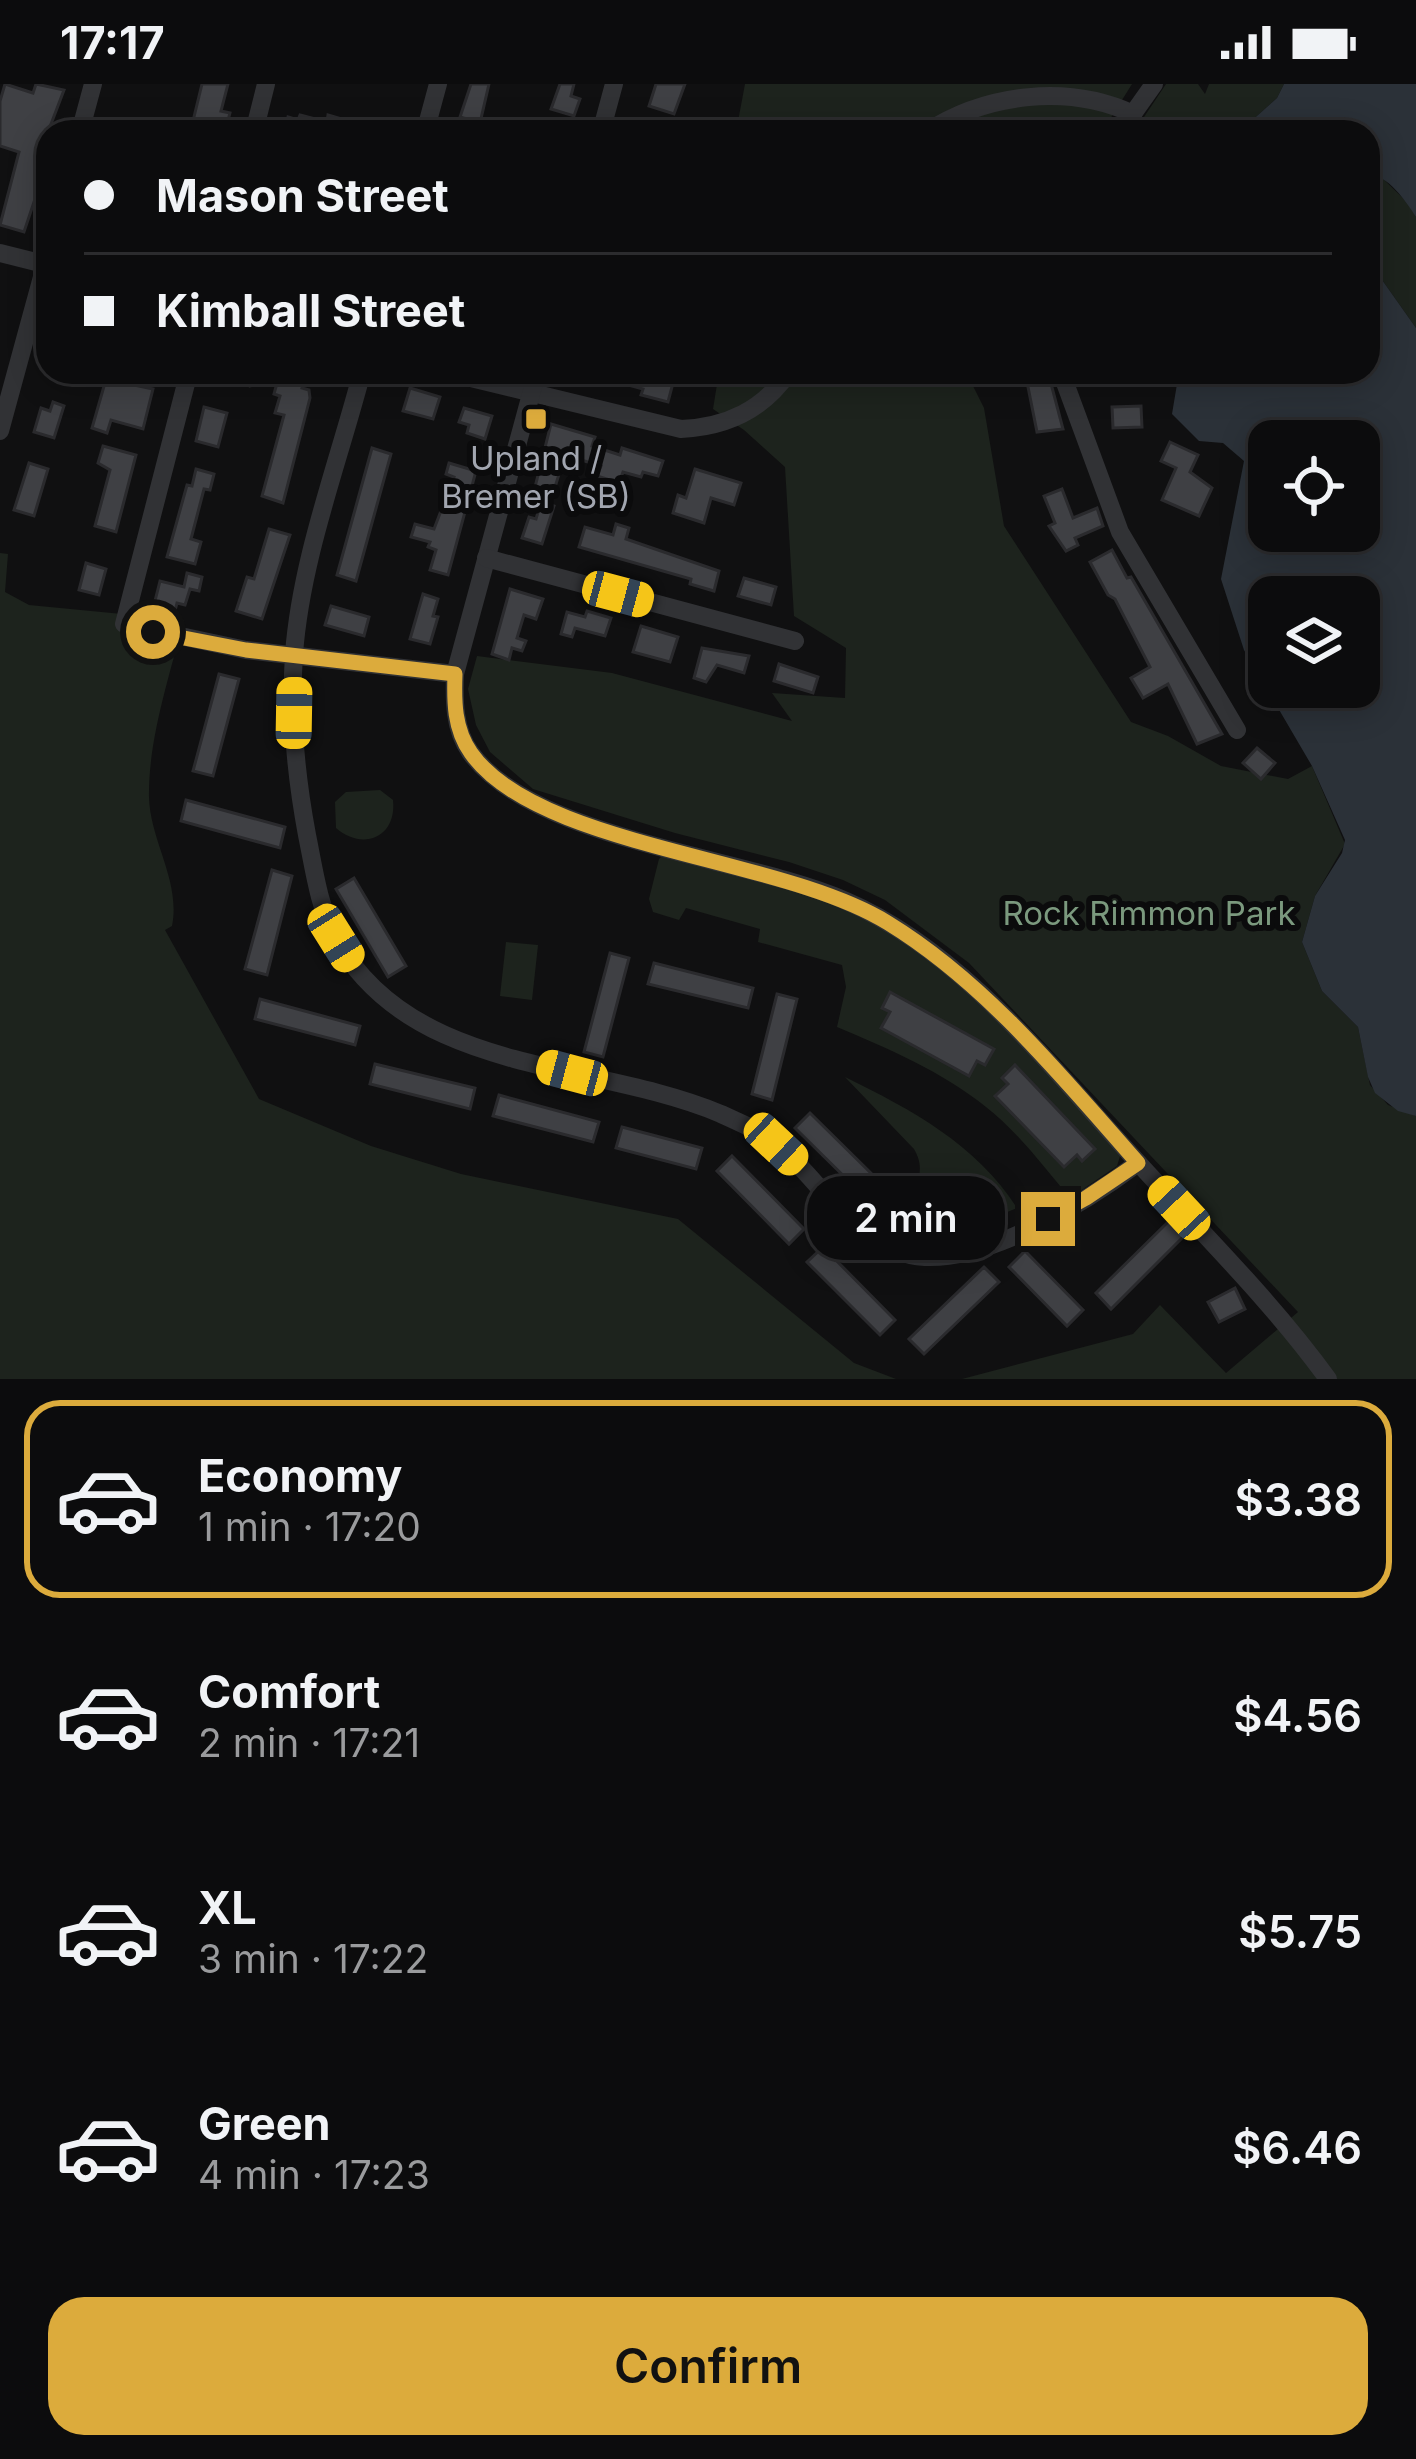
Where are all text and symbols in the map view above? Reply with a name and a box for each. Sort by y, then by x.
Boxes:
text: 17:17 [60,15,165,70]
text: Mason Street [156,168,449,223]
text: Kimball Street [156,283,465,338]
marker: Upland / Bremer (SB) [523,406,549,432]
map controls [1248,420,1380,708]
button: locate [1248,420,1380,552]
place label: Upland / Bremer (SB) [441,438,631,516]
car [579,567,657,621]
button: layers [1248,576,1380,708]
route start [126,605,180,659]
car [275,677,313,749]
park label: Rock Rimmon Park [1002,893,1296,933]
car [302,898,370,978]
car [533,1046,611,1100]
car [737,1106,815,1182]
car [1141,1169,1217,1247]
callout: 2 min [808,1177,1006,1261]
route end [1021,1192,1075,1246]
text: 2 min [854,1194,958,1241]
icon: car [54,1445,162,1553]
text: Economy [198,1448,402,1503]
text: $3.38 [1234,1472,1362,1527]
text: 1 min · 17:20 [198,1503,421,1550]
icon: car [54,1661,162,1769]
text: Comfort [198,1664,380,1719]
text: $4.56 [1233,1688,1362,1743]
text: 2 min · 17:21 [198,1719,420,1766]
icon: car [54,1877,162,1985]
text: XL [198,1880,257,1935]
text: $5.75 [1238,1904,1362,1959]
text: 3 min · 17:22 [198,1935,428,1982]
icon: car [54,2093,162,2201]
text: Green [198,2096,331,2151]
text: $6.46 [1232,2120,1362,2175]
text: 4 min · 17:23 [198,2151,430,2198]
button: Confirm [48,2297,1368,2435]

